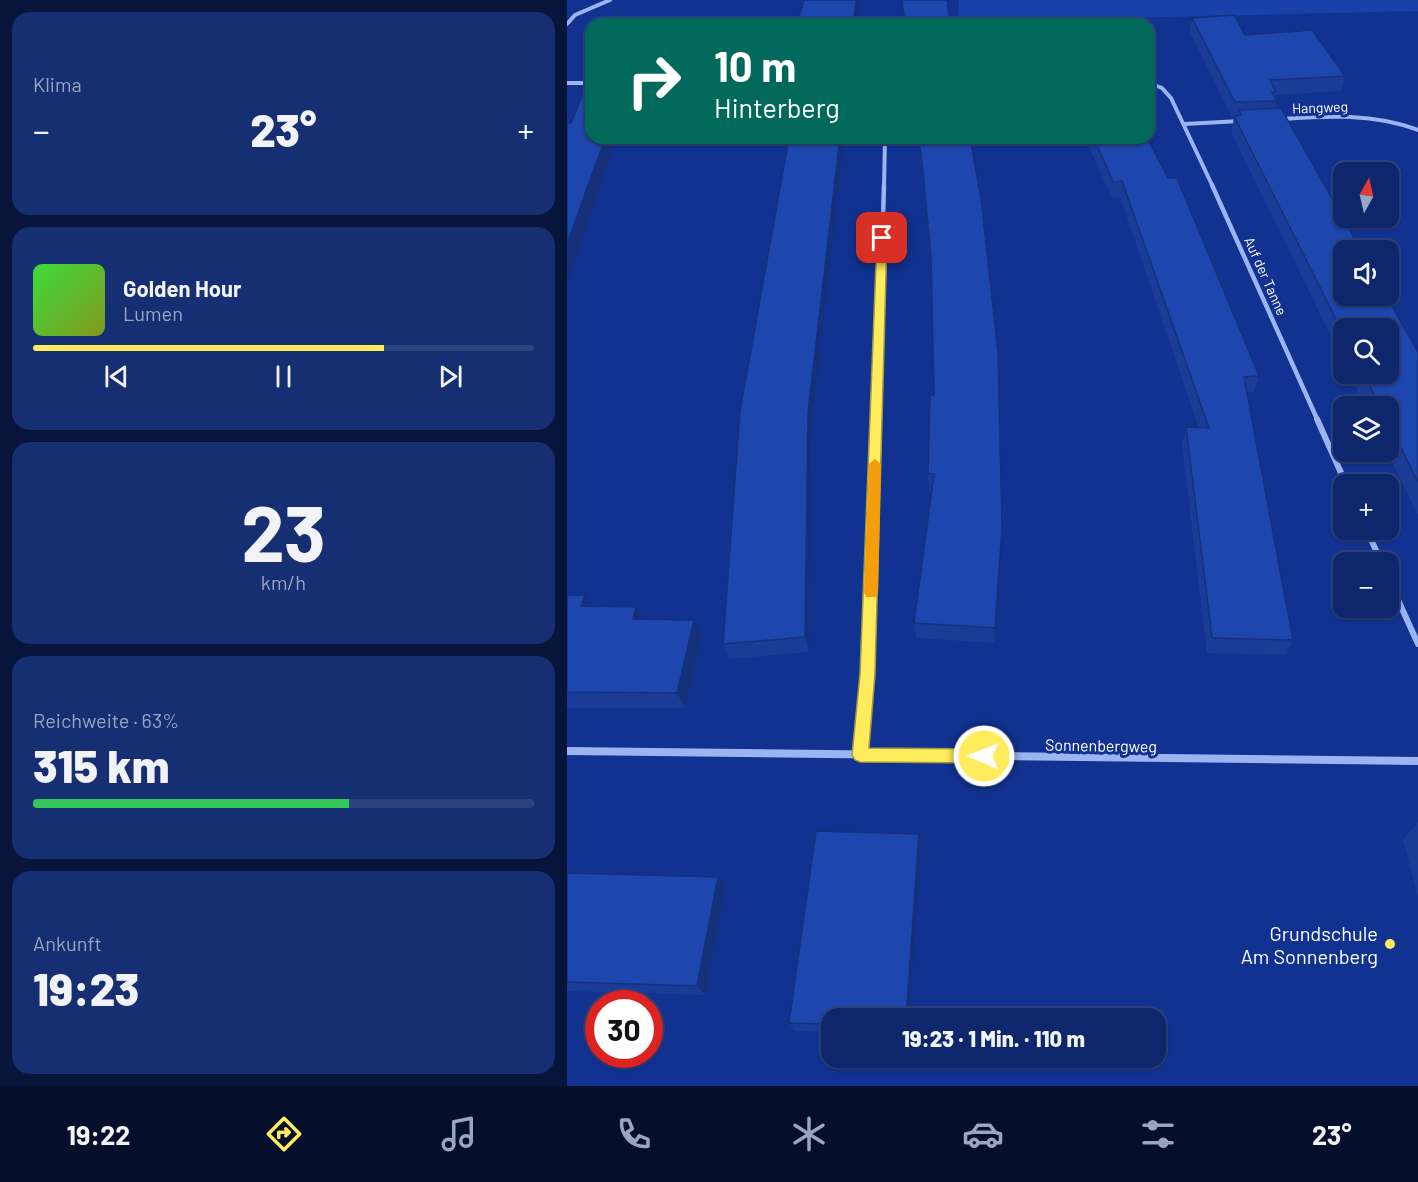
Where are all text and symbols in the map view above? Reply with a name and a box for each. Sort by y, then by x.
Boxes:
text: 10 m [714,40,796,90]
icon: right [615,42,693,120]
text: Klima [33,72,82,96]
text: Hinterberg [714,91,840,123]
street label: Hangweg [1292,98,1348,116]
text: 23° [250,102,317,156]
text: − [33,110,50,150]
text: + [517,110,534,150]
north arrow [1333,162,1399,228]
map controls [1333,162,1399,618]
pin [856,212,907,263]
icon: arrive [865,221,898,254]
street label: Auf der Tanne [1241,234,1291,318]
button: sound [1333,240,1399,306]
text: Golden Hour [123,275,241,301]
text: Lumen [123,301,183,325]
button: search [1333,318,1399,384]
icon: previous [100,360,133,393]
icon: pause [267,360,300,393]
icon: next [434,360,467,393]
button: layers [1333,396,1399,462]
button: + [1333,474,1399,540]
text: 23 [241,484,326,578]
button: − [1333,552,1399,618]
text: km/h [261,570,306,594]
text: Reichweite · 63% [33,708,179,732]
position arrow [952,724,1016,788]
street label: Sonnenbergweg [1045,735,1157,755]
text: 315 km [33,738,170,792]
place label: Grundschule Am Sonnenberg [1241,921,1378,968]
text: Ankunft [33,931,102,955]
marker: Grundschule Am Sonnenberg [1383,937,1397,951]
text: 19:23 [33,961,139,1015]
speed limit sign: 30 [585,990,663,1068]
text: 19:23 · 1 Min. · 110 m [902,1025,1085,1051]
icon: directions [263,1113,305,1155]
icon: music [438,1113,480,1155]
icon: phone [613,1113,655,1155]
icon: climate [788,1113,830,1155]
icon: car [962,1113,1004,1155]
icon: filters [1137,1113,1179,1155]
text: 19:22 [66,1118,130,1150]
text: 23° [1312,1118,1352,1150]

